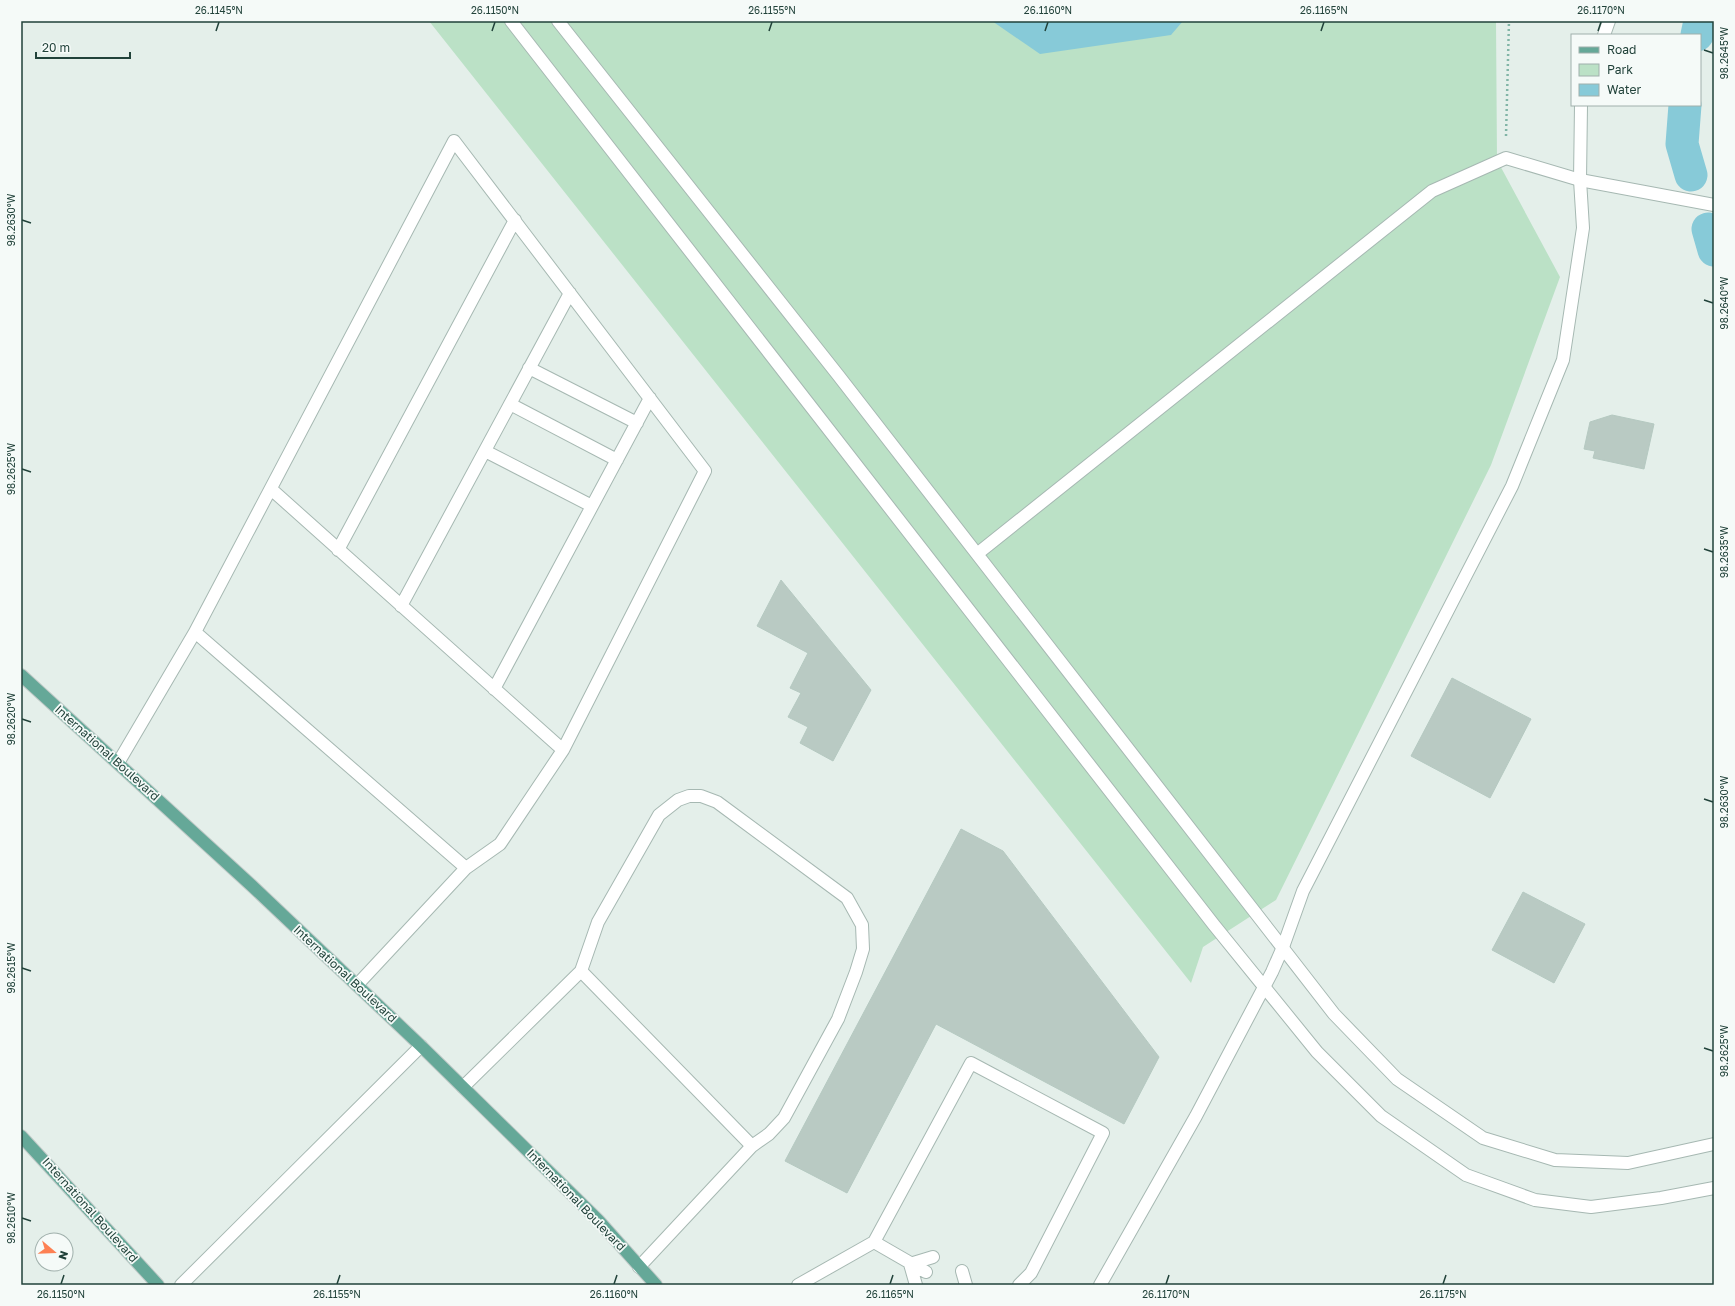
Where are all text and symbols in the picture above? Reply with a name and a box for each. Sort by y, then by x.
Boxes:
text: 26.1145°N [195,4,243,16]
text: 26.1150°N [471,4,519,16]
text: 26.1155°N [748,4,796,16]
text: 26.1160°N [1024,4,1072,16]
text: 26.1165°N [1300,4,1348,16]
text: 26.1170°N [1577,4,1625,16]
text: 98.2645°W [1718,26,1730,79]
scale bar [36,34,130,60]
legend [1571,34,1701,106]
text: 20 m [42,40,70,55]
text: Road [1607,42,1636,57]
text: Park [1607,62,1633,77]
text: Water [1607,82,1641,97]
text: 98.2630°W [5,193,17,246]
text: 98.2640°W [1718,276,1730,329]
text: 98.2625°W [5,443,17,495]
text: 98.2635°W [1718,526,1730,578]
text: 98.2620°W [5,692,17,745]
street label: International Boulevard [52,702,163,804]
text: 98.2630°W [1718,775,1730,828]
street label: International Boulevard [291,922,400,1025]
text: 98.2615°W [5,942,17,994]
text: 98.2625°W [1718,1025,1730,1077]
street label: International Boulevard [524,1146,629,1254]
street label: International Boulevard [39,1154,141,1265]
text: 98.2610°W [5,1192,17,1244]
north arrow [34,1232,74,1272]
text: N [56,1249,71,1261]
text: 26.1150°N [37,1288,85,1300]
text: 26.1155°N [313,1288,361,1300]
text: 26.1160°N [590,1288,638,1300]
text: 26.1165°N [866,1288,914,1300]
text: 26.1170°N [1142,1288,1190,1300]
text: 26.1175°N [1419,1288,1467,1300]

